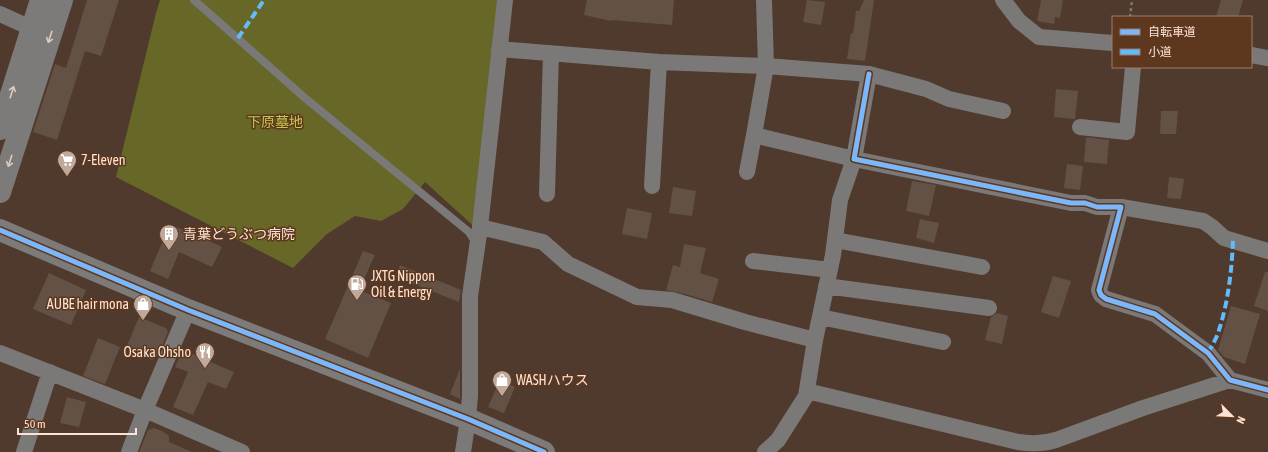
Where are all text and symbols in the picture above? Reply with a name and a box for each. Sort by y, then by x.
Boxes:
legend [1112,16,1252,68]
text: 自転車道 [1148,25,1196,39]
one-way arrow [46,30,53,43]
text: 小道 [1148,45,1172,59]
one-way arrow [8,86,16,98]
park label: 下原墓地 [247,114,303,130]
supermarket icon: 7-Eleven [56,149,78,177]
place label: 7-Eleven [81,152,126,168]
one-way arrow [6,154,13,167]
building icon: 青葉どうぶつ病院 [158,223,180,251]
place label: 青葉どうぶつ病院 [183,226,295,242]
place label: JXTG Nippon Oil & Energy [371,268,435,300]
fuel station icon: JXTG Nippon Oil & Energy [346,273,368,301]
shop icon: AUBE hair mona [132,293,154,321]
place label: AUBE hair mona [47,296,129,312]
restaurant icon: Osaka Ohsho [194,341,216,369]
place label: Osaka Ohsho [124,344,191,360]
shop icon: WASHハウス [491,369,513,397]
place label: WASHハウス [516,372,589,388]
north arrow [1212,396,1252,436]
scale bar [18,410,136,436]
text: N [1234,415,1248,425]
text: 50 m [24,417,46,431]

